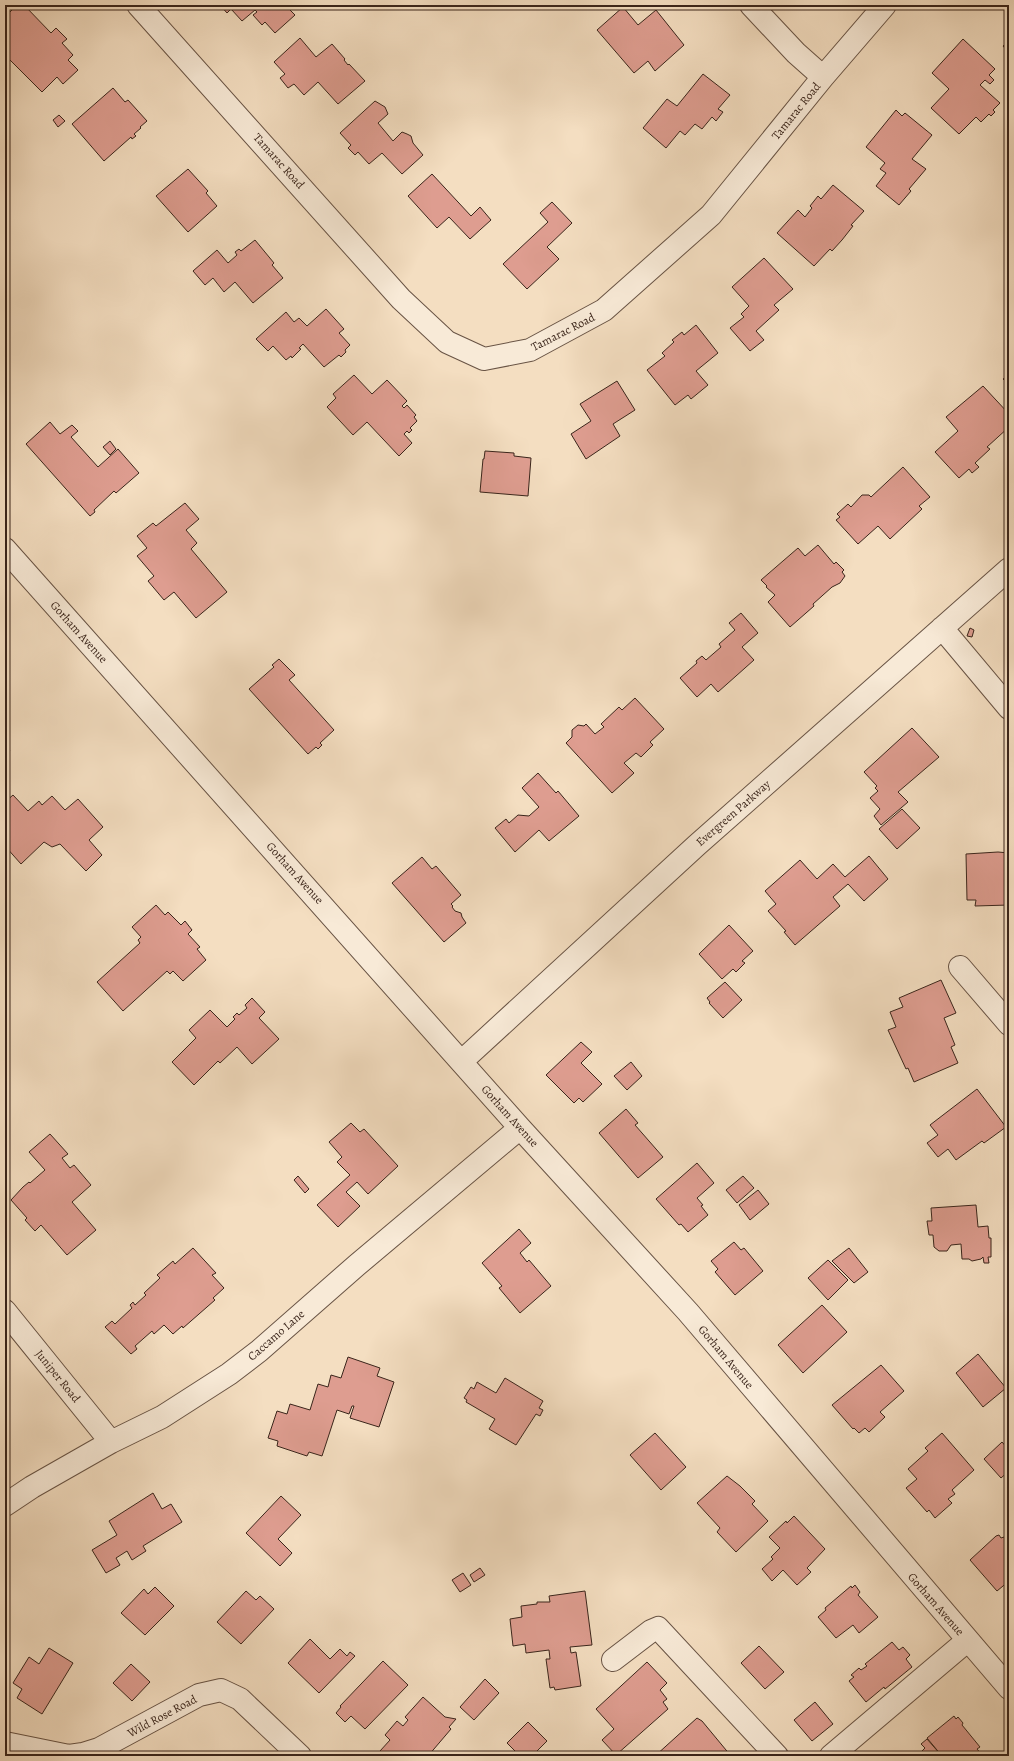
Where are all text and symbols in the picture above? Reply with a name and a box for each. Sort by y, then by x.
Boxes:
street label: Tamarac Road [768,78,824,143]
street label: Tamarac Road [250,130,309,193]
street label: Tamarac Road [528,309,598,355]
street label: Gorham Avenue [47,598,111,666]
street label: Evergreen Parkway [692,776,774,850]
street label: Gorham Avenue [263,839,327,907]
street label: Gorham Avenue [478,1082,542,1150]
street label: Caccamo Lane [244,1306,308,1364]
street label: Gorham Avenue [695,1322,757,1392]
street label: Juniper Road [32,1346,85,1406]
street label: Gorham Avenue [904,1569,968,1639]
street label: Wild Rose Road [124,1691,200,1741]

